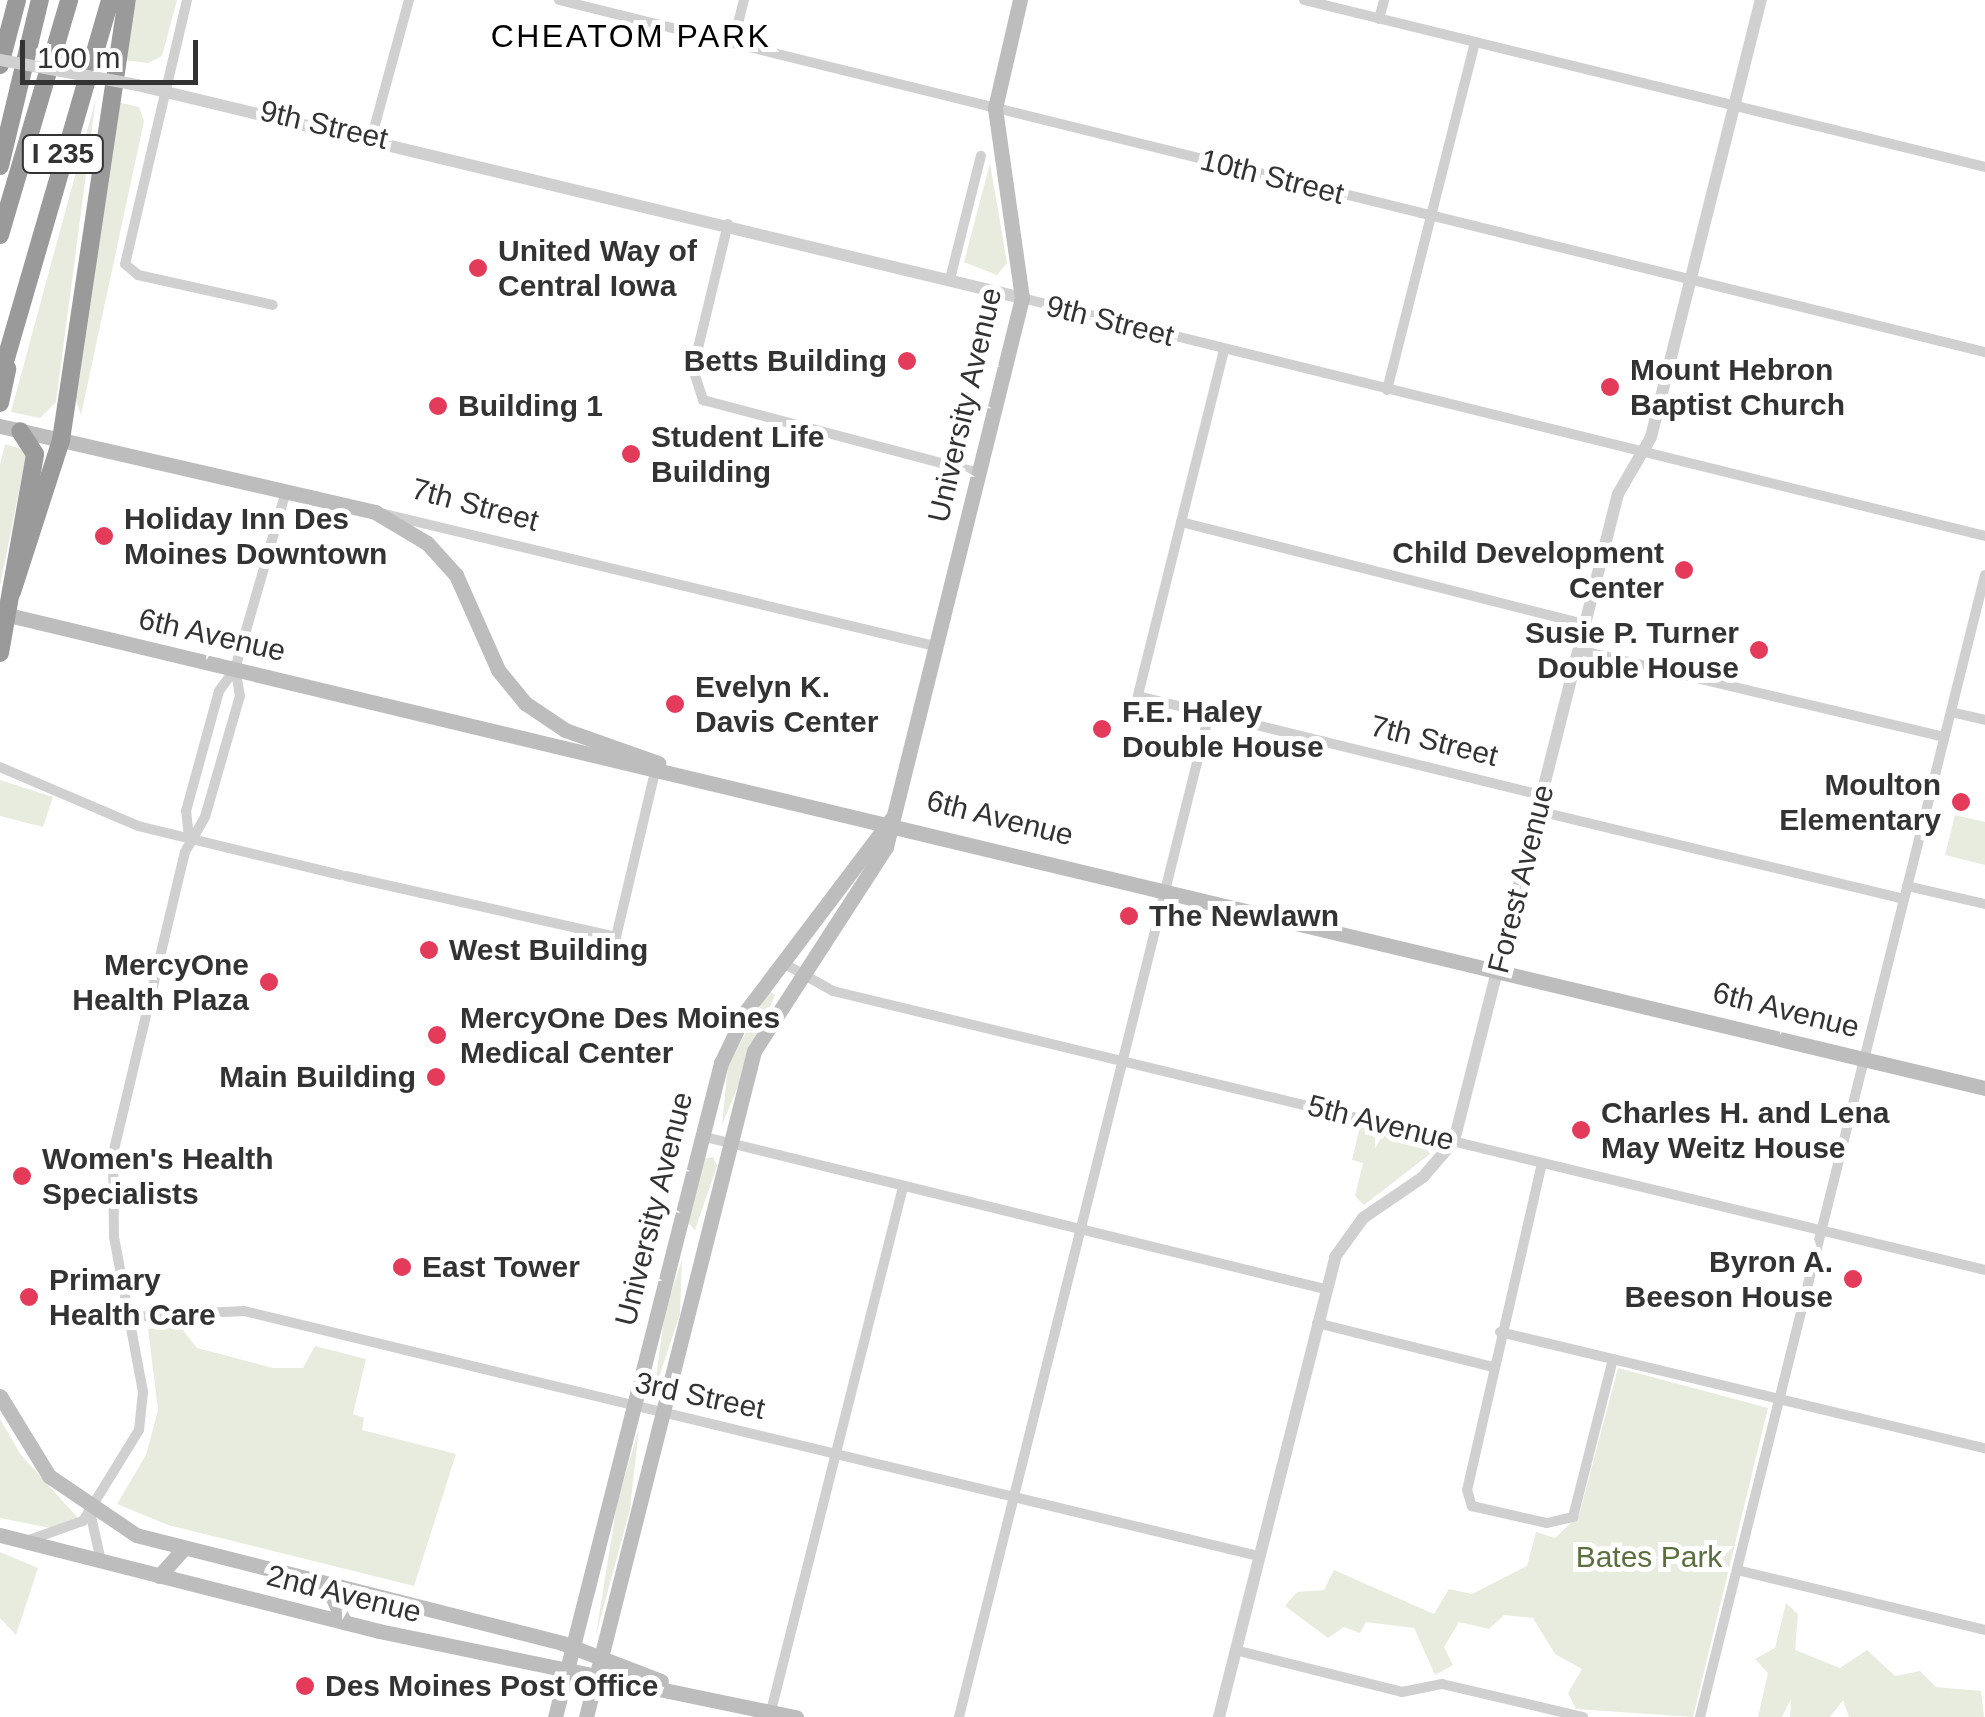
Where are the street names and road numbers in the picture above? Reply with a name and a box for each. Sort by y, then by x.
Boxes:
street label: 9th Street [257,93,391,157]
road number: I 235 [20,131,106,177]
street label: 10th Street [1196,142,1348,212]
street label: University Avenue [920,283,1010,527]
street label: 9th Street [1043,288,1177,354]
street label: 7th Street [408,471,542,539]
street label: 6th Avenue [134,600,290,670]
street label: 7th Street [1367,708,1501,774]
street label: Forest Avenue [1480,780,1562,978]
street label: 6th Avenue [922,782,1078,854]
street label: 6th Avenue [1708,974,1864,1046]
street label: 5th Avenue [1303,1087,1459,1159]
street label: University Avenue [607,1088,701,1330]
street label: 3rd Street [632,1365,768,1427]
street label: 2nd Avenue [262,1557,426,1631]

